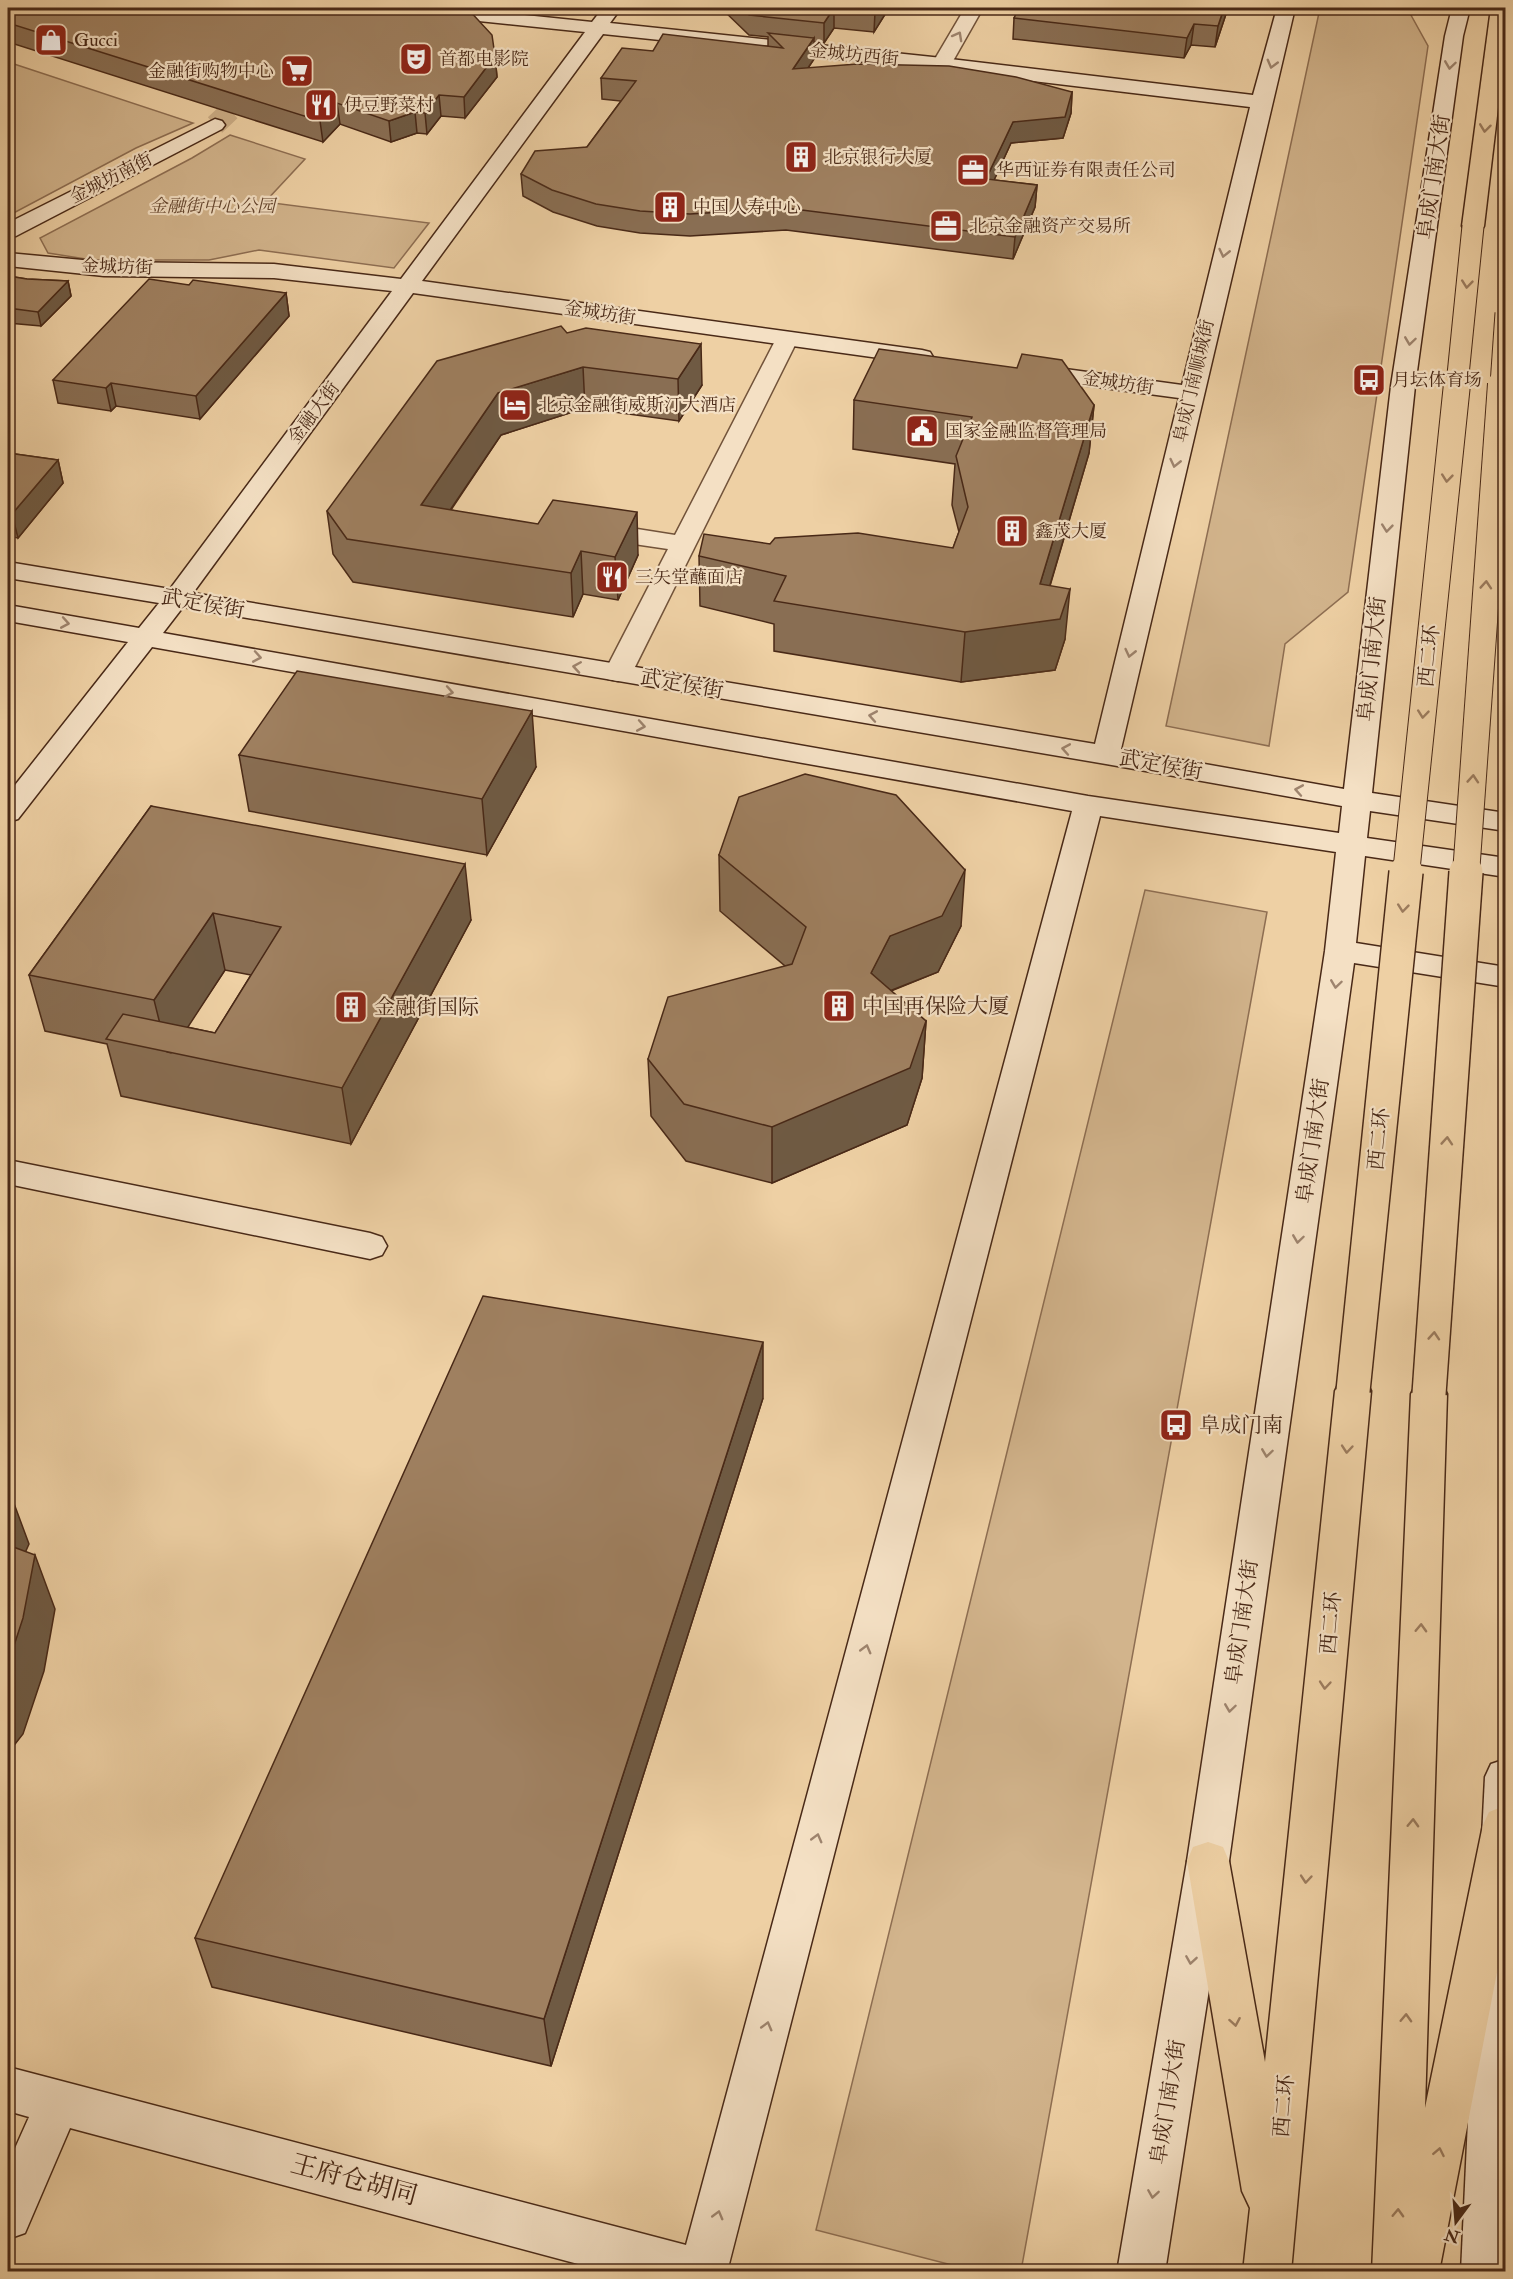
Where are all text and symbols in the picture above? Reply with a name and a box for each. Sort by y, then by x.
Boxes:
shop icon: Gucci [33,22,69,58]
place label: Gucci [74,29,118,52]
one-way arrow [951,32,962,42]
street label: 金城坊西街 [808,39,900,71]
theatre icon: 首都电影院 [398,41,434,77]
place label: 首都电影院 [439,48,529,71]
supermarket icon: 金融街购物中心 [279,53,315,89]
one-way arrow [1266,59,1279,69]
place label: 金融街购物中心 [148,60,274,83]
one-way arrow [1444,60,1457,70]
restaurant icon: 伊豆野菜村 [303,87,339,123]
place label: 伊豆野菜村 [344,94,434,117]
street label: 阜成门南大街 [1412,113,1456,241]
one-way arrow [1480,124,1492,133]
building icon: 北京银行大厦 [783,139,819,175]
place label: 北京银行大厦 [824,146,932,169]
street label: 金城坊南街 [66,147,156,209]
office icon: 华西证券有限责任公司 [955,152,991,188]
place label: 华西证券有限责任公司 [996,159,1176,182]
building icon: 中国人寿中心 [652,189,688,225]
park label: 金融街中心公园 [149,195,278,218]
place label: 中国人寿中心 [693,196,801,219]
office icon: 北京金融资产交易所 [928,208,964,244]
place label: 北京金融资产交易所 [969,215,1131,238]
one-way arrow [1219,248,1232,258]
street label: 金城坊街 [81,254,153,280]
one-way arrow [1461,280,1474,289]
street label: 金城坊街 [563,297,637,329]
street label: 阜成门南顺城街 [1169,317,1219,445]
one-way arrow [1404,336,1416,346]
bus stop icon: 月坛体育场 [1351,362,1387,398]
street label: 金城坊街 [1081,367,1155,399]
place label: 月坛体育场 [1392,369,1482,392]
street label: 金融大街 [283,377,345,449]
hotel icon: 北京金融街威斯汀大酒店 [497,387,533,423]
place label: 北京金融街威斯汀大酒店 [538,394,736,417]
public building icon: 国家金融监督管理局 [904,413,940,449]
place label: 国家金融监督管理局 [945,420,1107,443]
one-way arrow [1169,458,1182,468]
one-way arrow [1441,474,1454,483]
building icon: 鑫茂大厦 [994,513,1030,549]
place label: 鑫茂大厦 [1035,520,1107,543]
one-way arrow [1381,523,1394,532]
restaurant icon: 三矢堂蘸面店 [594,559,630,595]
place label: 三矢堂蘸面店 [635,566,743,589]
one-way arrow [1480,580,1493,589]
street label: 武定侯街 [159,583,247,625]
street label: 阜成门南大街 [1352,595,1392,723]
one-way arrow [60,616,70,629]
street label: 西二环 [1412,623,1446,689]
one-way arrow [1124,648,1137,658]
one-way arrow [252,650,262,663]
one-way arrow [573,661,582,673]
street label: 武定侯街 [638,663,726,705]
one-way arrow [444,685,454,698]
one-way arrow [1417,709,1430,719]
one-way arrow [869,711,878,723]
one-way arrow [636,719,646,732]
one-way arrow [1061,743,1070,755]
street label: 武定侯街 [1117,744,1205,786]
one-way arrow [1466,775,1479,784]
one-way arrow [1294,784,1304,797]
one-way arrow [1397,903,1410,913]
one-way arrow [1330,979,1342,988]
building icon: 中国再保险大厦 [821,988,857,1024]
building icon: 金融街国际 [333,989,369,1025]
place label: 中国再保险大厦 [862,993,1009,1020]
place label: 金融街国际 [374,994,479,1021]
street label: 阜成门南大街 [1291,1077,1335,1205]
street label: 西二环 [1362,1106,1396,1172]
one-way arrow [1441,1137,1454,1146]
one-way arrow [1293,1234,1305,1243]
one-way arrow [1427,1331,1440,1340]
bus stop icon: 阜成门南 [1158,1407,1194,1443]
place label: 阜成门南 [1199,1412,1283,1439]
one-way arrow [1341,1445,1354,1454]
one-way arrow [1262,1448,1274,1457]
street label: 阜成门南大街 [1220,1558,1264,1686]
street label: 西二环 [1315,1590,1347,1656]
one-way arrow [1414,1624,1427,1633]
one-way arrow [859,1644,872,1654]
one-way arrow [1319,1681,1332,1690]
one-way arrow [1224,1703,1236,1713]
one-way arrow [1407,1819,1420,1828]
one-way arrow [810,1833,822,1844]
one-way arrow [1300,1875,1313,1884]
one-way arrow [1186,1955,1198,1965]
one-way arrow [1399,2014,1412,2023]
one-way arrow [1229,2017,1241,2027]
one-way arrow [760,2021,773,2031]
street label: 阜成门南大街 [1145,2038,1191,2166]
street label: 西二环 [1268,2073,1300,2139]
street label: 王府仓胡同 [287,2148,421,2212]
one-way arrow [1432,2148,1445,2158]
one-way arrow [1148,2189,1160,2199]
north arrow [1426,2192,1486,2252]
one-way arrow [1392,2209,1405,2218]
one-way arrow [711,2210,723,2221]
text: N [1442,2224,1463,2247]

